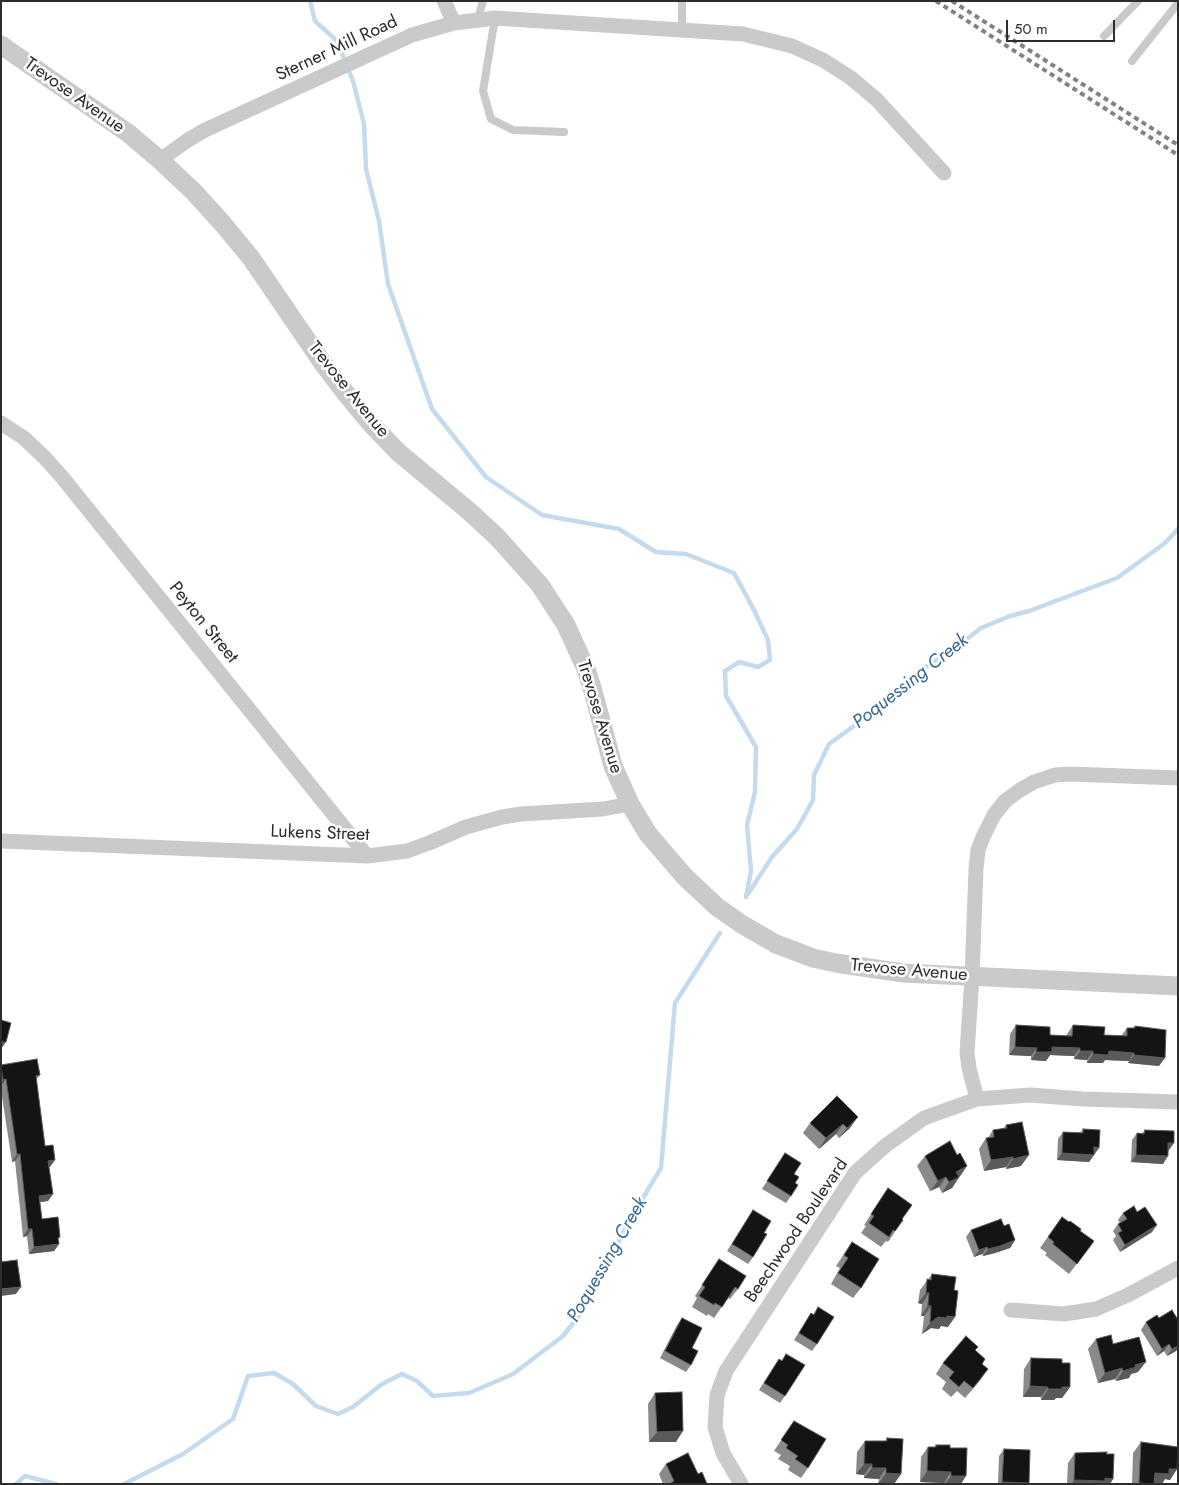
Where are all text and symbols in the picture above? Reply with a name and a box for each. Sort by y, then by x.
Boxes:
scale bar [1009,10,1118,42]
street label: Sterner Mill Road [273,11,401,87]
text: 50 m [1014,18,1048,40]
street label: Trevose Avenue [20,54,128,138]
street label: Trevose Avenue [303,338,393,442]
street label: Peyton Street [164,578,242,668]
water label: Poquessing Creek [849,630,973,734]
street label: Trevose Avenue [572,658,626,776]
street label: Lukens Street [270,821,370,847]
street label: Trevose Avenue [850,955,968,987]
street label: Beechwood Boulevard [741,1155,853,1307]
water label: Poquessing Creek [563,1193,653,1327]

